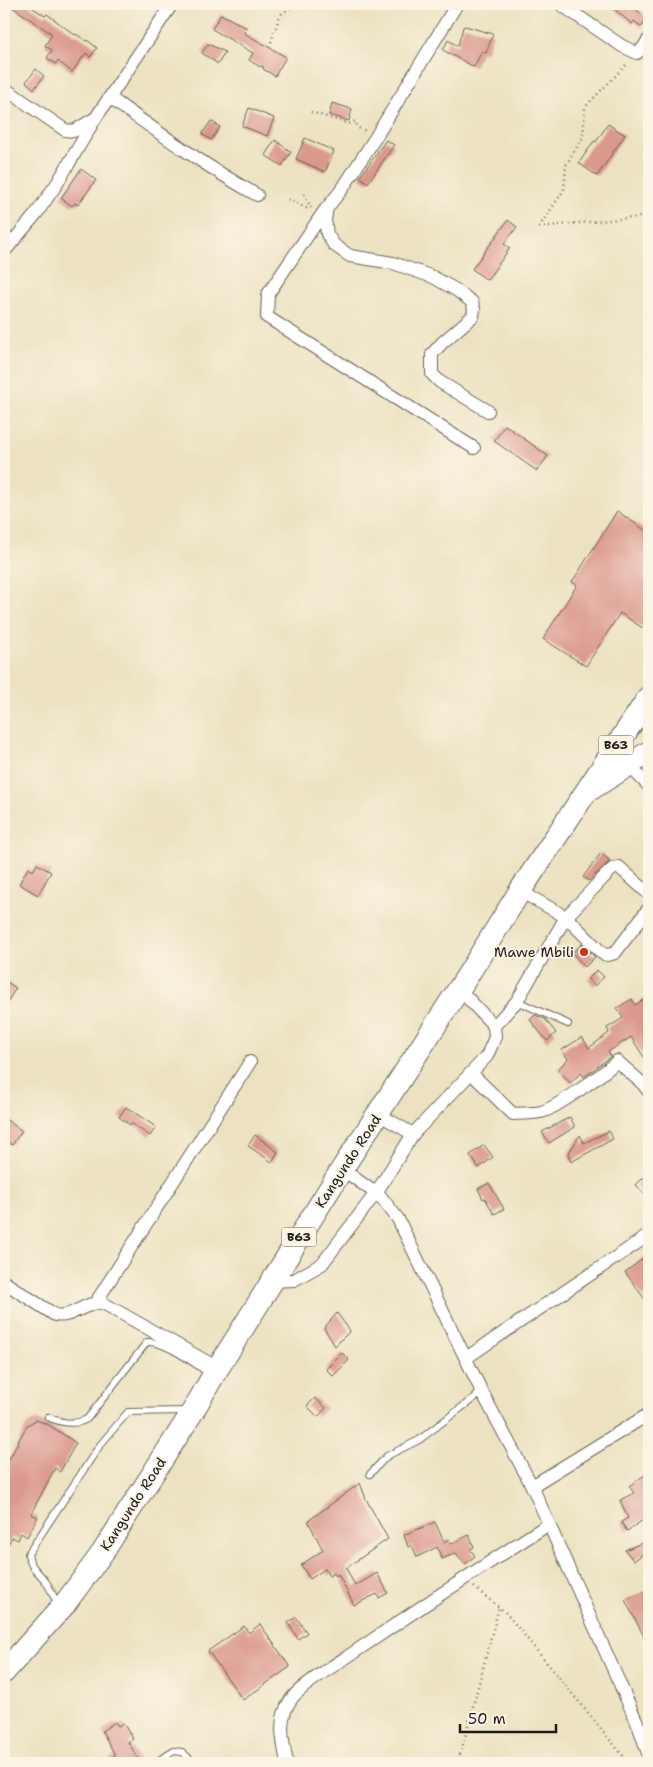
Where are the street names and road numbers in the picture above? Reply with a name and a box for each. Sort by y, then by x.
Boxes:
road number: B63 [598,736,634,754]
street label: Kangundo Road [311,1111,385,1211]
road number: B63 [282,1228,316,1246]
street label: Kangundo Road [96,1454,170,1554]

